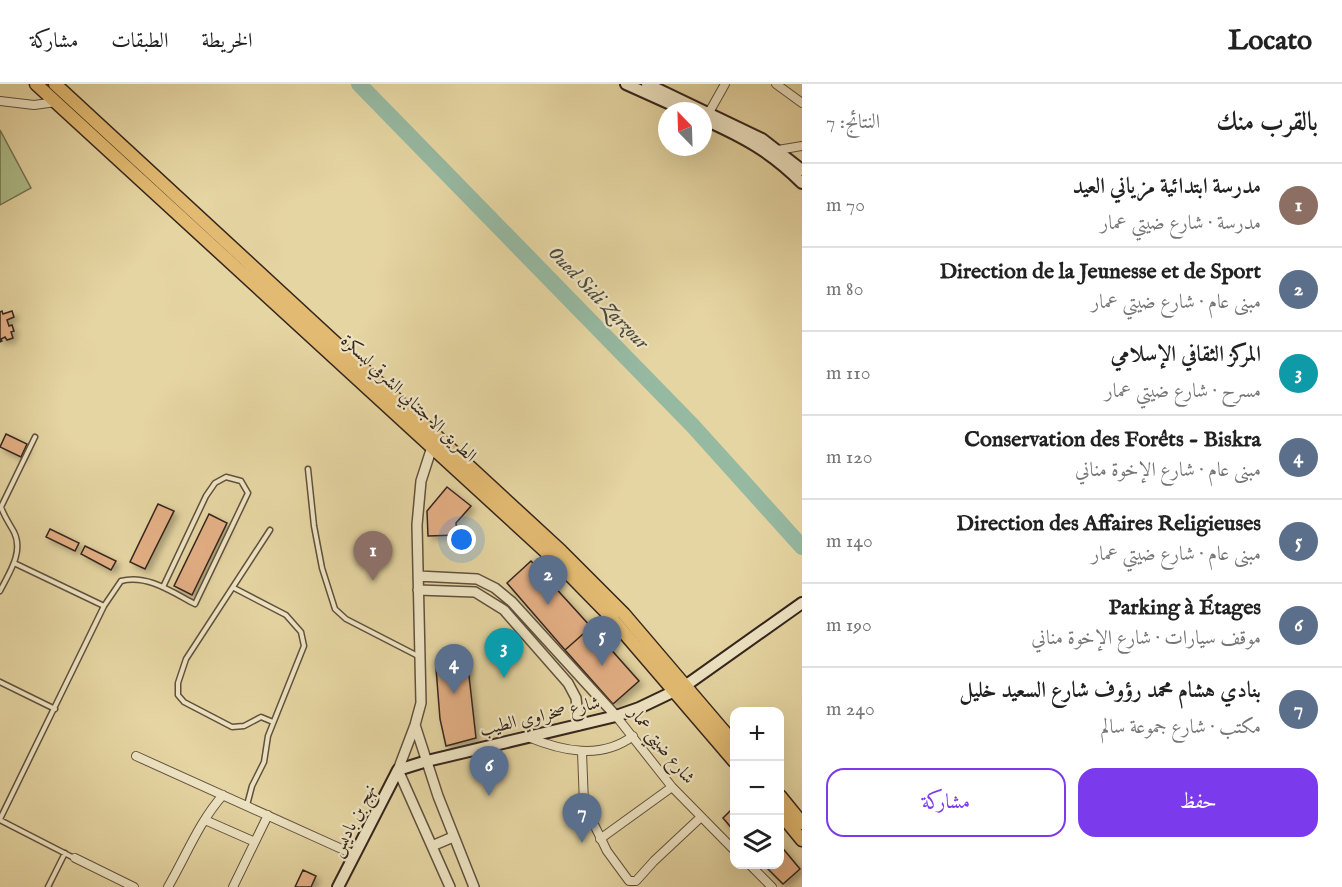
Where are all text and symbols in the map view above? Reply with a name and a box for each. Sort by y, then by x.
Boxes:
text: Locato [1228,24,1312,59]
text: مشاركة [30,28,78,55]
text: الطبقات [111,28,168,55]
text: الخريطة [201,28,253,55]
north arrow [658,102,712,156]
text: بالقرب منك [1216,106,1318,139]
text: النتائج: 7 [826,110,880,135]
text: مدرسة ابتدائية مزياني العيد [1073,173,1261,201]
text: 70 m [826,193,865,218]
text: 1 [1295,193,1302,218]
text: مدرسة · شارع ضيتي عمار [1100,211,1261,236]
water label: Oued Sidi Zarzour [542,241,655,357]
text: Direction de la Jeunesse et de Sport [939,258,1261,286]
text: 80 m [826,277,864,302]
text: 2 [1294,277,1303,302]
text: مبنى عام · شارع ضيتي عمار [1091,290,1261,315]
street label: الطريق الاجتنابي الشرقي لبسكرة [334,330,481,470]
text: المركز الثقافي الإسلامي [1111,341,1261,369]
text: 110 m [826,361,870,386]
text: 3 [1295,361,1302,386]
text: مسرح · شارع ضيتي عمار [1105,379,1261,404]
text: Conservation des Forêts - Biskra [964,426,1261,454]
text: 120 m [826,445,873,470]
text: 4 [1294,445,1303,470]
text: مبنى عام · شارع الإخوة مناني [1075,458,1261,483]
text: Direction des Affaires Religieuses [956,510,1261,538]
your location [447,525,476,554]
text: 140 m [826,529,873,554]
text: 5 [1295,529,1302,554]
pin: 1 [354,532,392,581]
text: مبنى عام · شارع ضيتي عمار [1091,542,1261,567]
pin: 2 [528,556,568,605]
text: Parking à Étages [1108,594,1261,622]
text: 190 m [826,613,872,638]
text: 6 [1294,613,1303,638]
pin: 5 [582,616,622,666]
text: موقف سيارات · شارع الإخوة مناني [1031,626,1261,651]
pin: 3 [484,628,524,678]
pin: 4 [434,644,474,694]
text: بنادي هشام محمد رؤوف شارع السعيد خليل [959,677,1261,705]
street label: شارع صخراوي الطيب [478,692,603,744]
text: 240 m [826,697,875,722]
text: 7 [1294,697,1303,722]
street label: شارع ضيتي عمار [618,701,699,792]
map controls [730,707,784,869]
button: + [730,707,784,761]
text: مكتب · شارع جموعة سالم [1101,715,1261,740]
pin: 6 [470,746,508,796]
button: − [730,761,784,815]
button: مشاركة [826,768,1066,837]
button: حفظ [1078,768,1318,837]
street label: نهج بن باديس [326,780,385,863]
pin: 7 [562,794,602,843]
button: layers [730,815,784,869]

